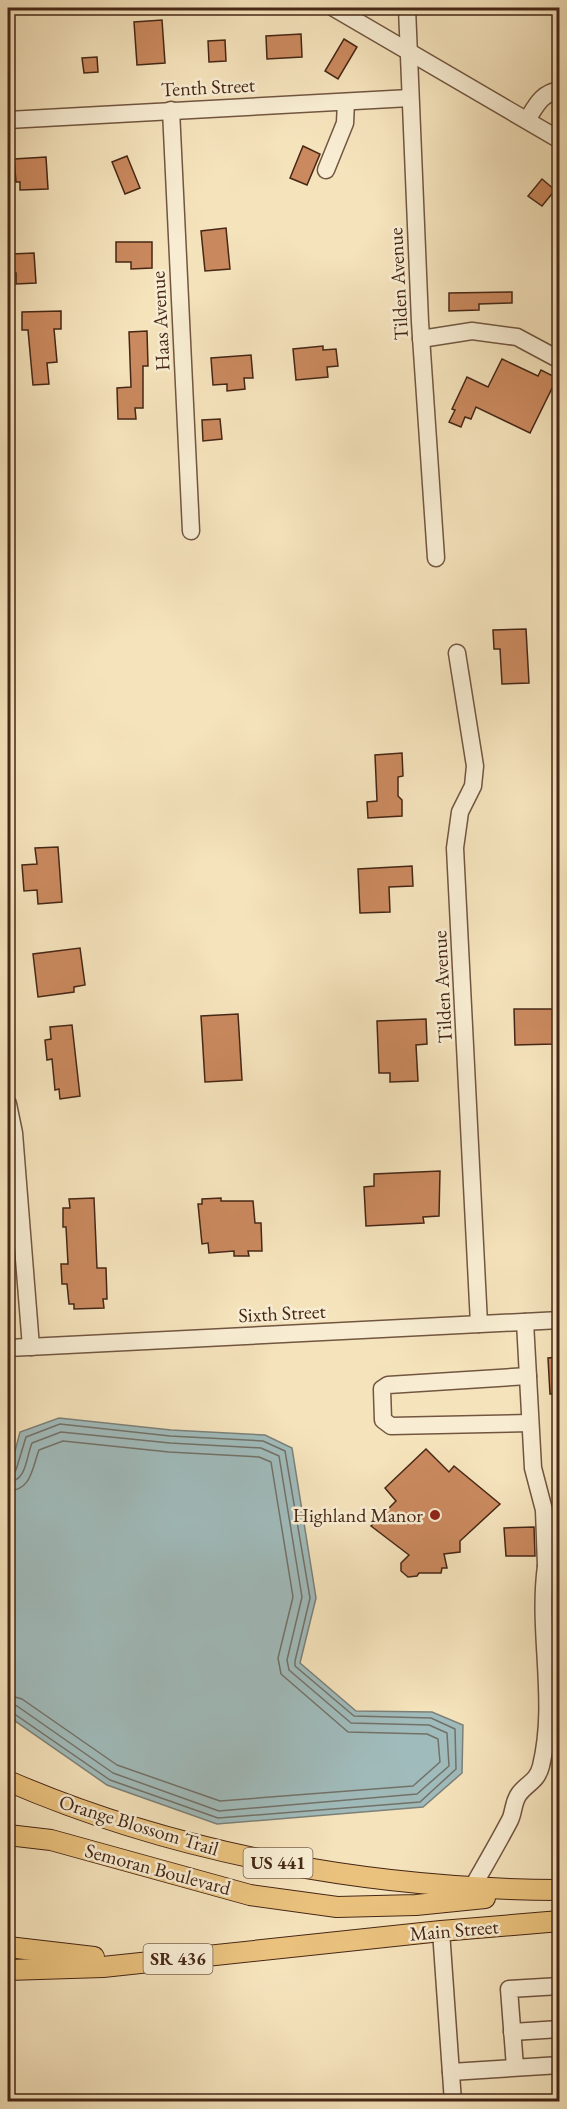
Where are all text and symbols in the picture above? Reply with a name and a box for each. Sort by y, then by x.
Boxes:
street label: Tenth Street [160,72,256,102]
street label: Tilden Avenue [382,227,414,341]
street label: Haas Avenue [144,270,176,372]
street label: Tilden Avenue [426,930,458,1044]
street label: Sixth Street [238,1298,327,1328]
place label: Highland Manor [293,1502,423,1528]
marker: Highland Manor [428,1508,442,1522]
street label: Orange Blossom Trail [56,1788,222,1862]
street label: Semoran Boulevard [82,1837,235,1901]
road number: US 441 [244,1848,312,1878]
street label: Main Street [409,1913,500,1947]
road number: SR 436 [144,1944,213,1974]

